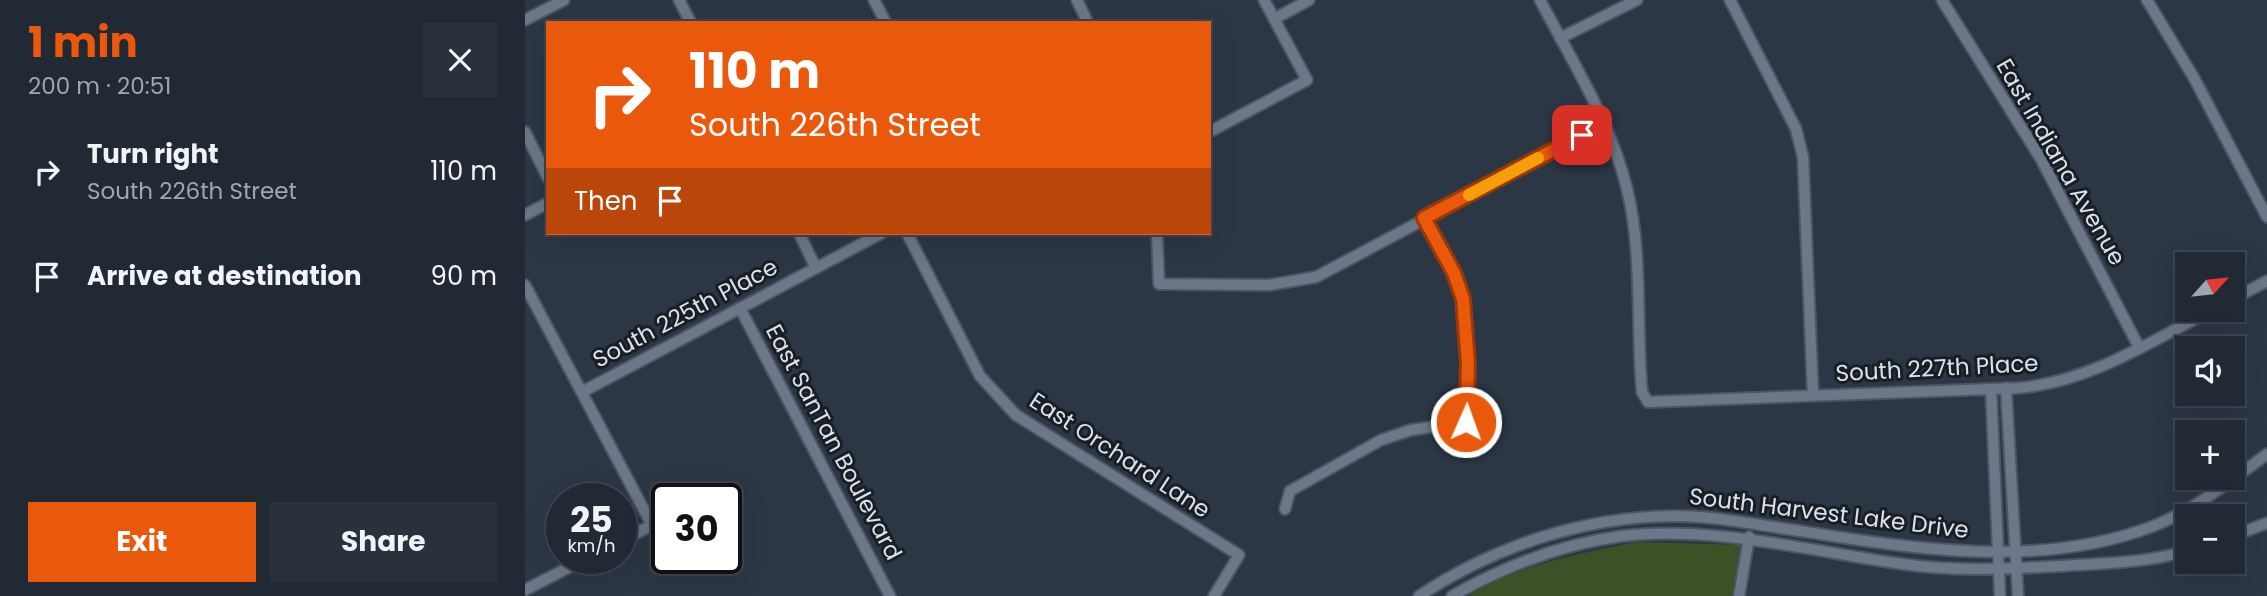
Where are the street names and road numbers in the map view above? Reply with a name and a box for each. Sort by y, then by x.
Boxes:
street label: East Indiana Avenue [1989,53,2133,271]
street label: South 225th Place [587,251,783,375]
street label: East SanTan Boulevard [758,319,910,565]
street label: South 227th Place [1835,347,2039,389]
street label: East Orchard Lane [1023,385,1217,525]
street label: South Harvest Lake Drive [1687,480,1971,546]

